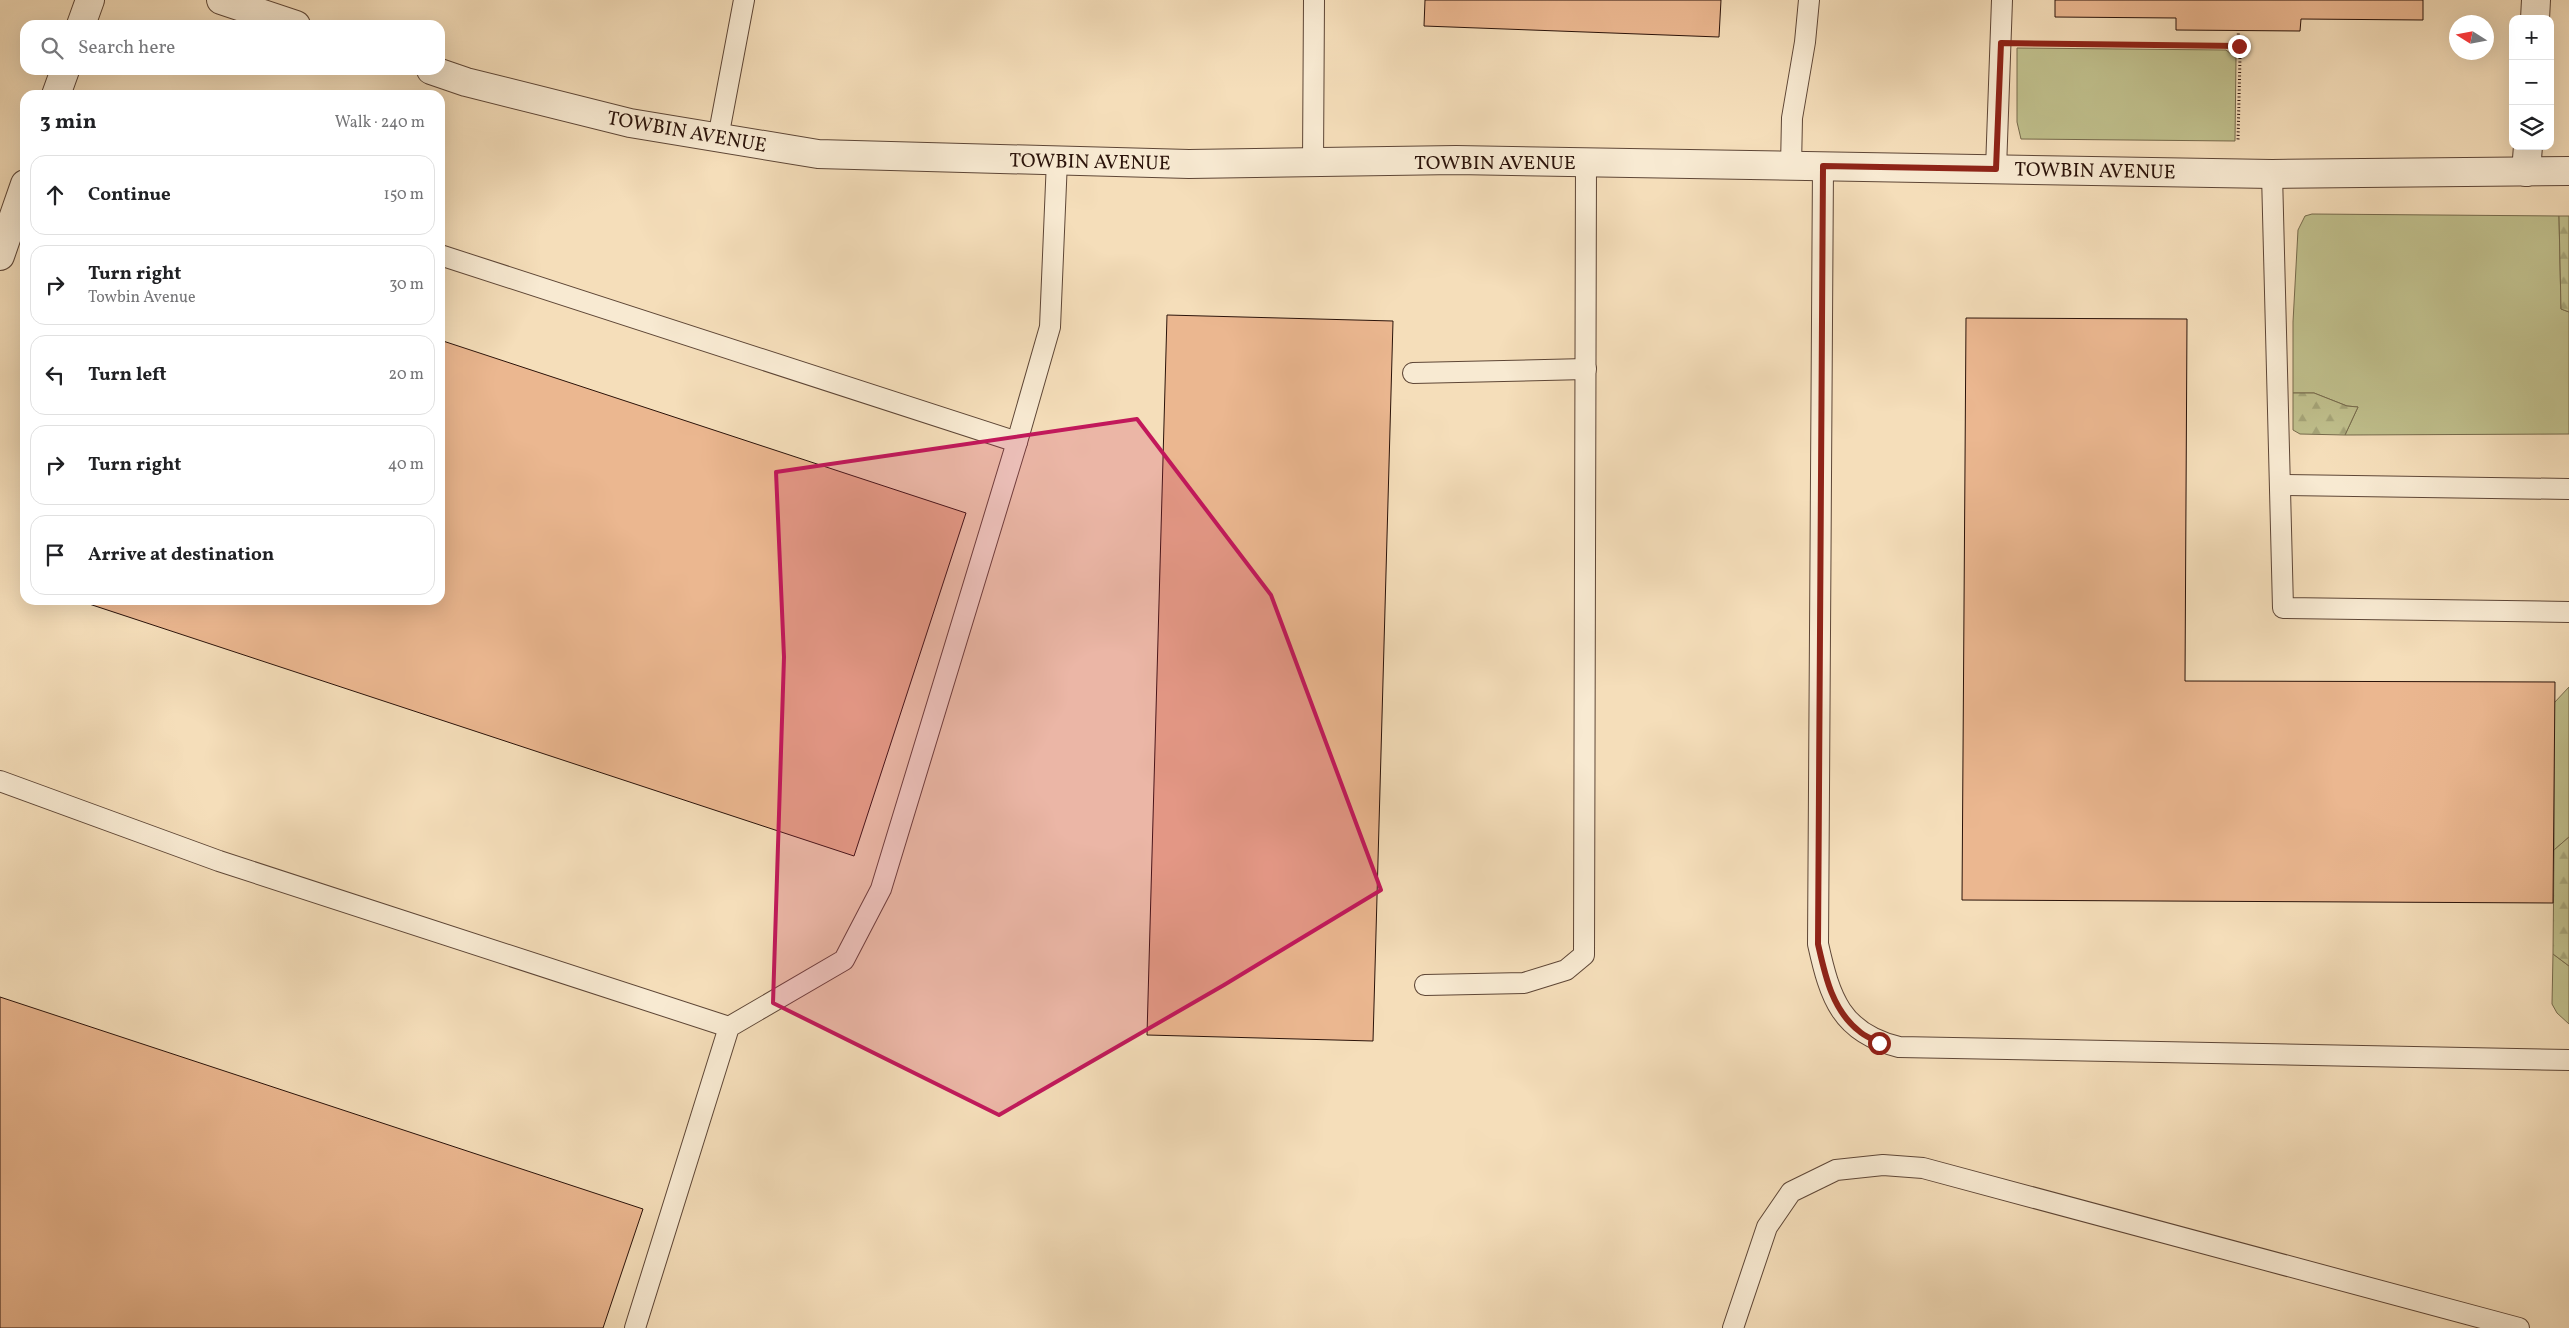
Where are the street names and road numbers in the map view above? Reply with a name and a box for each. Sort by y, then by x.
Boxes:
street label: TOWBIN AVENUE [605,105,769,161]
street label: TOWBIN AVENUE [1009,148,1171,178]
street label: TOWBIN AVENUE [1414,150,1576,178]
street label: TOWBIN AVENUE [2014,157,2176,187]

